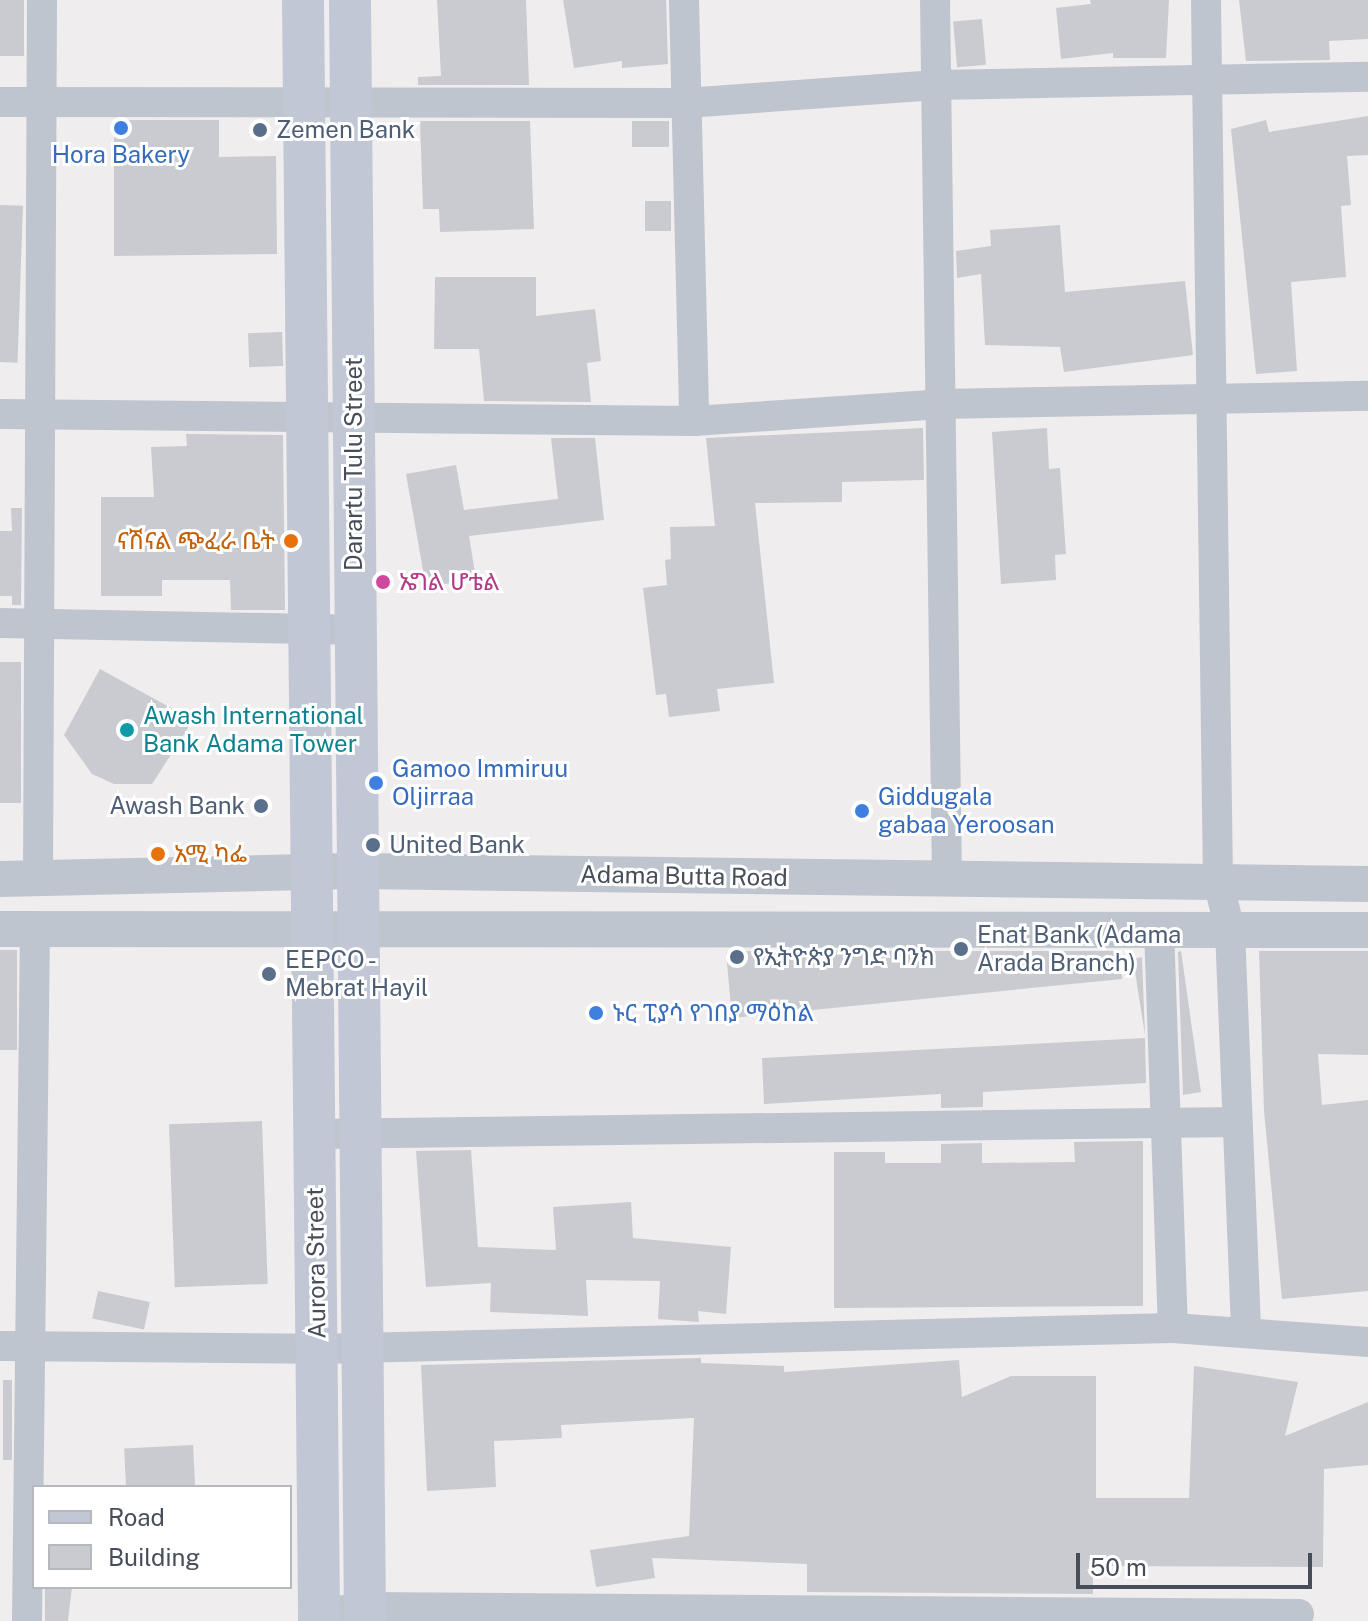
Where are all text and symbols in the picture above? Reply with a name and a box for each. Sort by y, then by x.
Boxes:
place label: Zemen Bank [276,116,415,144]
marker: Hora Bakery [112,119,130,137]
marker: Zemen Bank [251,121,269,139]
place label: Hora Bakery [52,141,190,169]
street label: Darartu Tulu Street [340,357,368,571]
place label: ናሽናል ጭፈራ ቤት [117,527,275,555]
marker: ናሽናል ጭፈራ ቤት [282,532,300,550]
place label: ኤግል ሆቴል [399,568,499,596]
marker: ኤግል ሆቴል [374,573,392,591]
place label: Awash International Bank Adama Tower [143,702,364,758]
marker: Awash International Bank Adama Tower [118,721,136,739]
place label: Gamoo Immiruu Oljirraa [392,755,568,811]
marker: Gamoo Immiruu Oljirraa [367,774,385,792]
place label: Giddugala gabaa Yeroosan [878,783,1055,839]
place label: Awash Bank [109,792,245,820]
marker: Awash Bank [252,797,270,815]
marker: Giddugala gabaa Yeroosan [853,802,871,820]
place label: United Bank [389,831,525,859]
marker: United Bank [364,836,382,854]
place label: አሚ ካፌ [174,840,247,868]
marker: አሚ ካፌ [149,845,167,863]
street label: Adama Butta Road [580,860,788,892]
place label: Enat Bank (Adama Arada Branch) [977,921,1181,977]
marker: Enat Bank (Adama Arada Branch) [952,940,970,958]
place label: የኢትዮጵያ ንግድ ባንክ [753,943,935,971]
place label: EEPCO - Mebrat Hayil [285,946,428,1002]
marker: የኢትዮጵያ ንግድ ባንክ [728,948,746,966]
marker: EEPCO - Mebrat Hayil [260,965,278,983]
place label: ኑር ፒያሳ የገበያ ማዕከል [612,999,814,1027]
marker: ኑር ፒያሳ የገበያ ማዕከል [587,1004,605,1022]
street label: Aurora Street [300,1187,332,1339]
legend [32,1485,292,1589]
text: Road [108,1503,165,1531]
scale bar [1080,1537,1316,1587]
text: Building [108,1543,200,1571]
text: 50 m [1090,1553,1147,1581]

